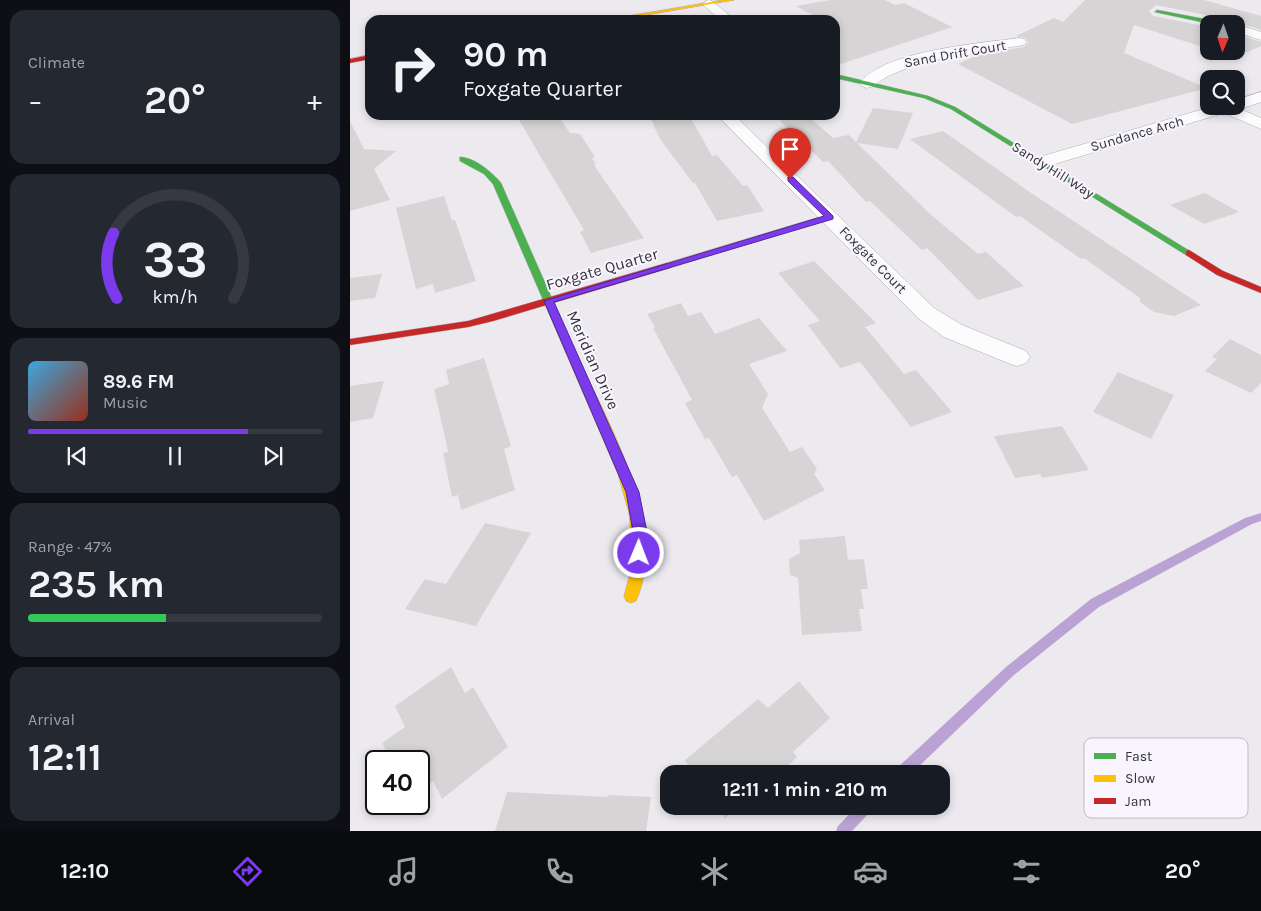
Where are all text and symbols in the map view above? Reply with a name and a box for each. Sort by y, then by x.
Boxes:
north arrow [1200,15,1245,60]
map controls [1200,15,1245,115]
text: 90 m [463,34,549,75]
icon: right [380,35,445,100]
street label: Sand Drift Court [903,37,1007,71]
text: Climate [28,53,85,72]
button: search [1200,70,1245,115]
text: Foxgate Quarter [463,76,622,102]
text: 20° [144,78,206,123]
text: − [28,84,43,117]
text: + [307,84,322,117]
street label: Sundance Arch [1088,113,1186,155]
pin [769,128,811,179]
icon: arrive [776,135,804,163]
street label: Sandy Hill Way [1009,138,1098,202]
street label: Foxgate Court [836,223,910,297]
text: 33 [143,229,207,290]
street label: Foxgate Quarter [544,244,660,294]
text: km/h [152,287,198,308]
street label: Meridian Drive [563,308,623,412]
text: 89.6 FM [103,371,174,393]
text: Music [103,393,148,412]
icon: previous [63,442,91,470]
icon: pause [161,442,189,470]
icon: next [259,442,287,470]
position arrow [612,526,664,578]
text: Range · 47% [28,537,112,556]
text: 235 km [28,562,165,607]
text: Arrival [28,710,75,729]
text: 12:11 [28,735,102,780]
legend [1084,738,1248,818]
text: Fast [1125,748,1152,765]
speed limit sign: 40 [365,750,430,815]
text: Slow [1125,770,1155,787]
text: 12:11 · 1 min · 210 m [722,779,888,801]
text: Jam [1125,793,1151,810]
icon: directions [230,854,265,889]
icon: music [386,854,421,889]
icon: phone [542,854,577,889]
icon: climate [697,854,732,889]
icon: car [853,854,888,889]
icon: filters [1009,854,1044,889]
text: 12:10 [60,858,109,884]
text: 20° [1165,858,1201,884]

